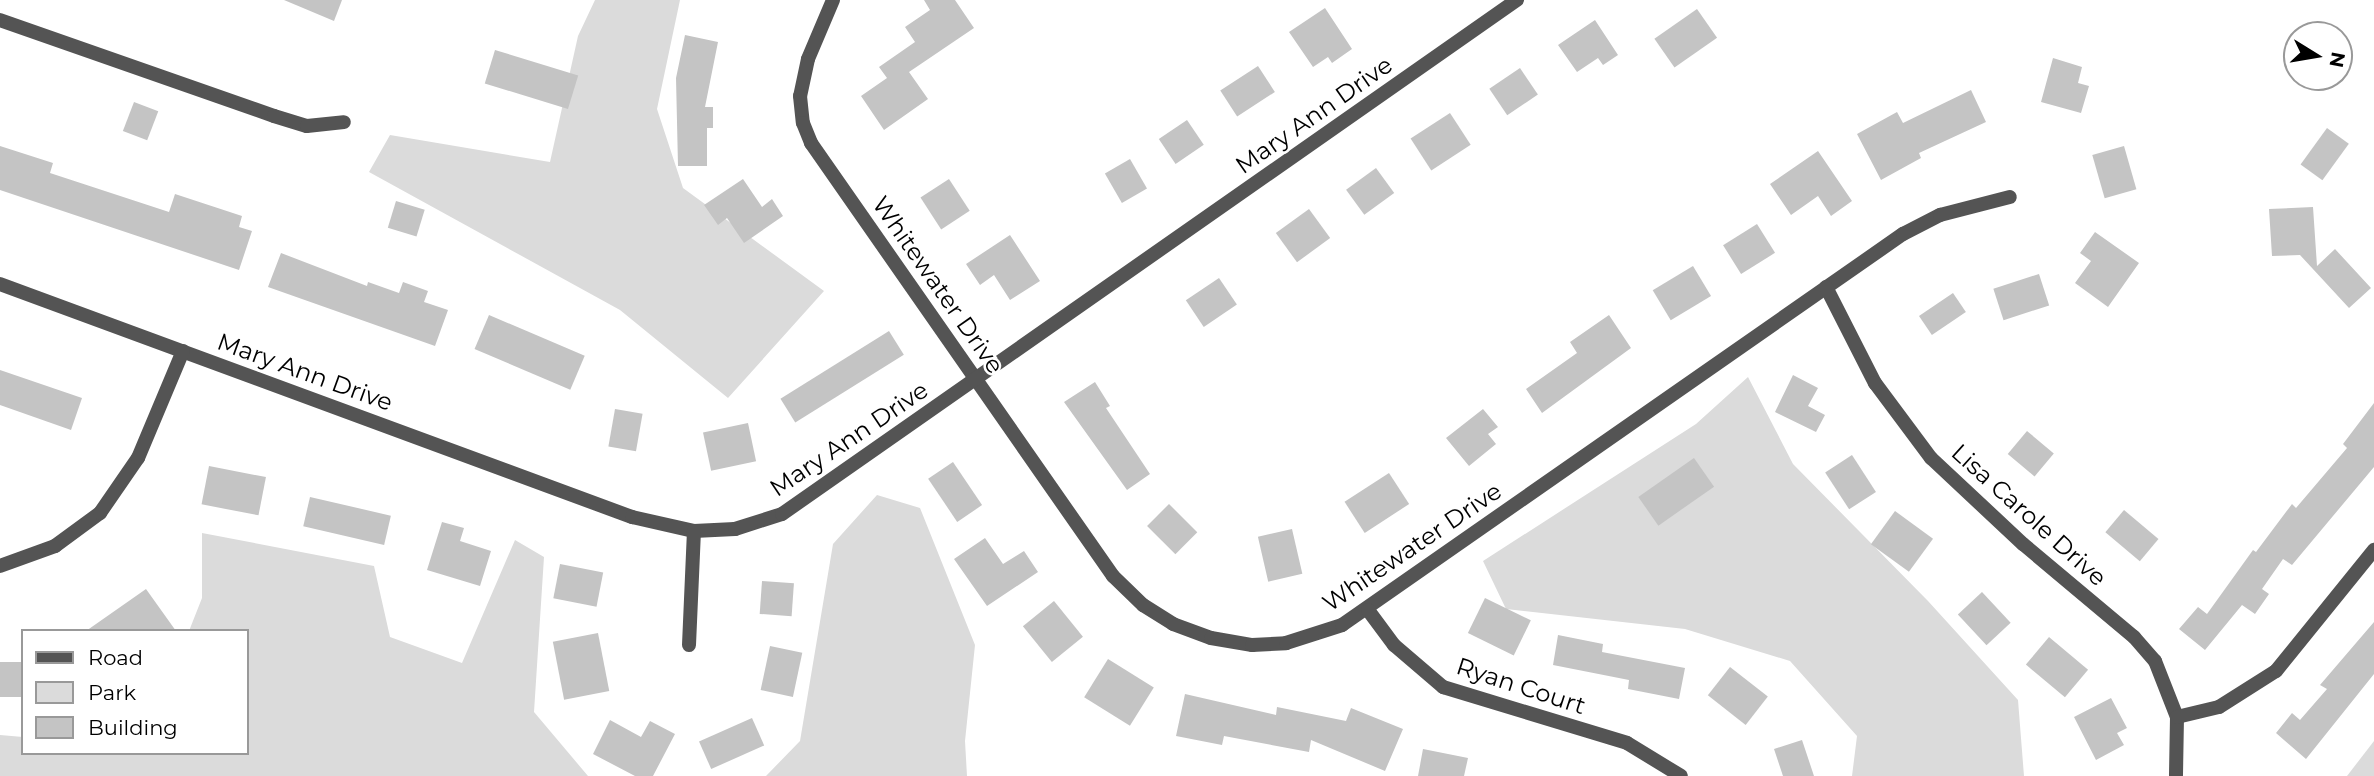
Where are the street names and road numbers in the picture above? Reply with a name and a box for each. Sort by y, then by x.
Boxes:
street label: Mary Ann Drive [1230,50,1398,180]
street label: Whitewater Drive [866,191,1010,379]
street label: Mary Ann Drive [213,327,397,417]
street label: Mary Ann Drive [764,375,934,503]
street label: Lisa Carole Drive [1946,438,2112,592]
street label: Whitewater Drive [1317,476,1507,618]
street label: Ryan Court [1453,652,1589,720]

